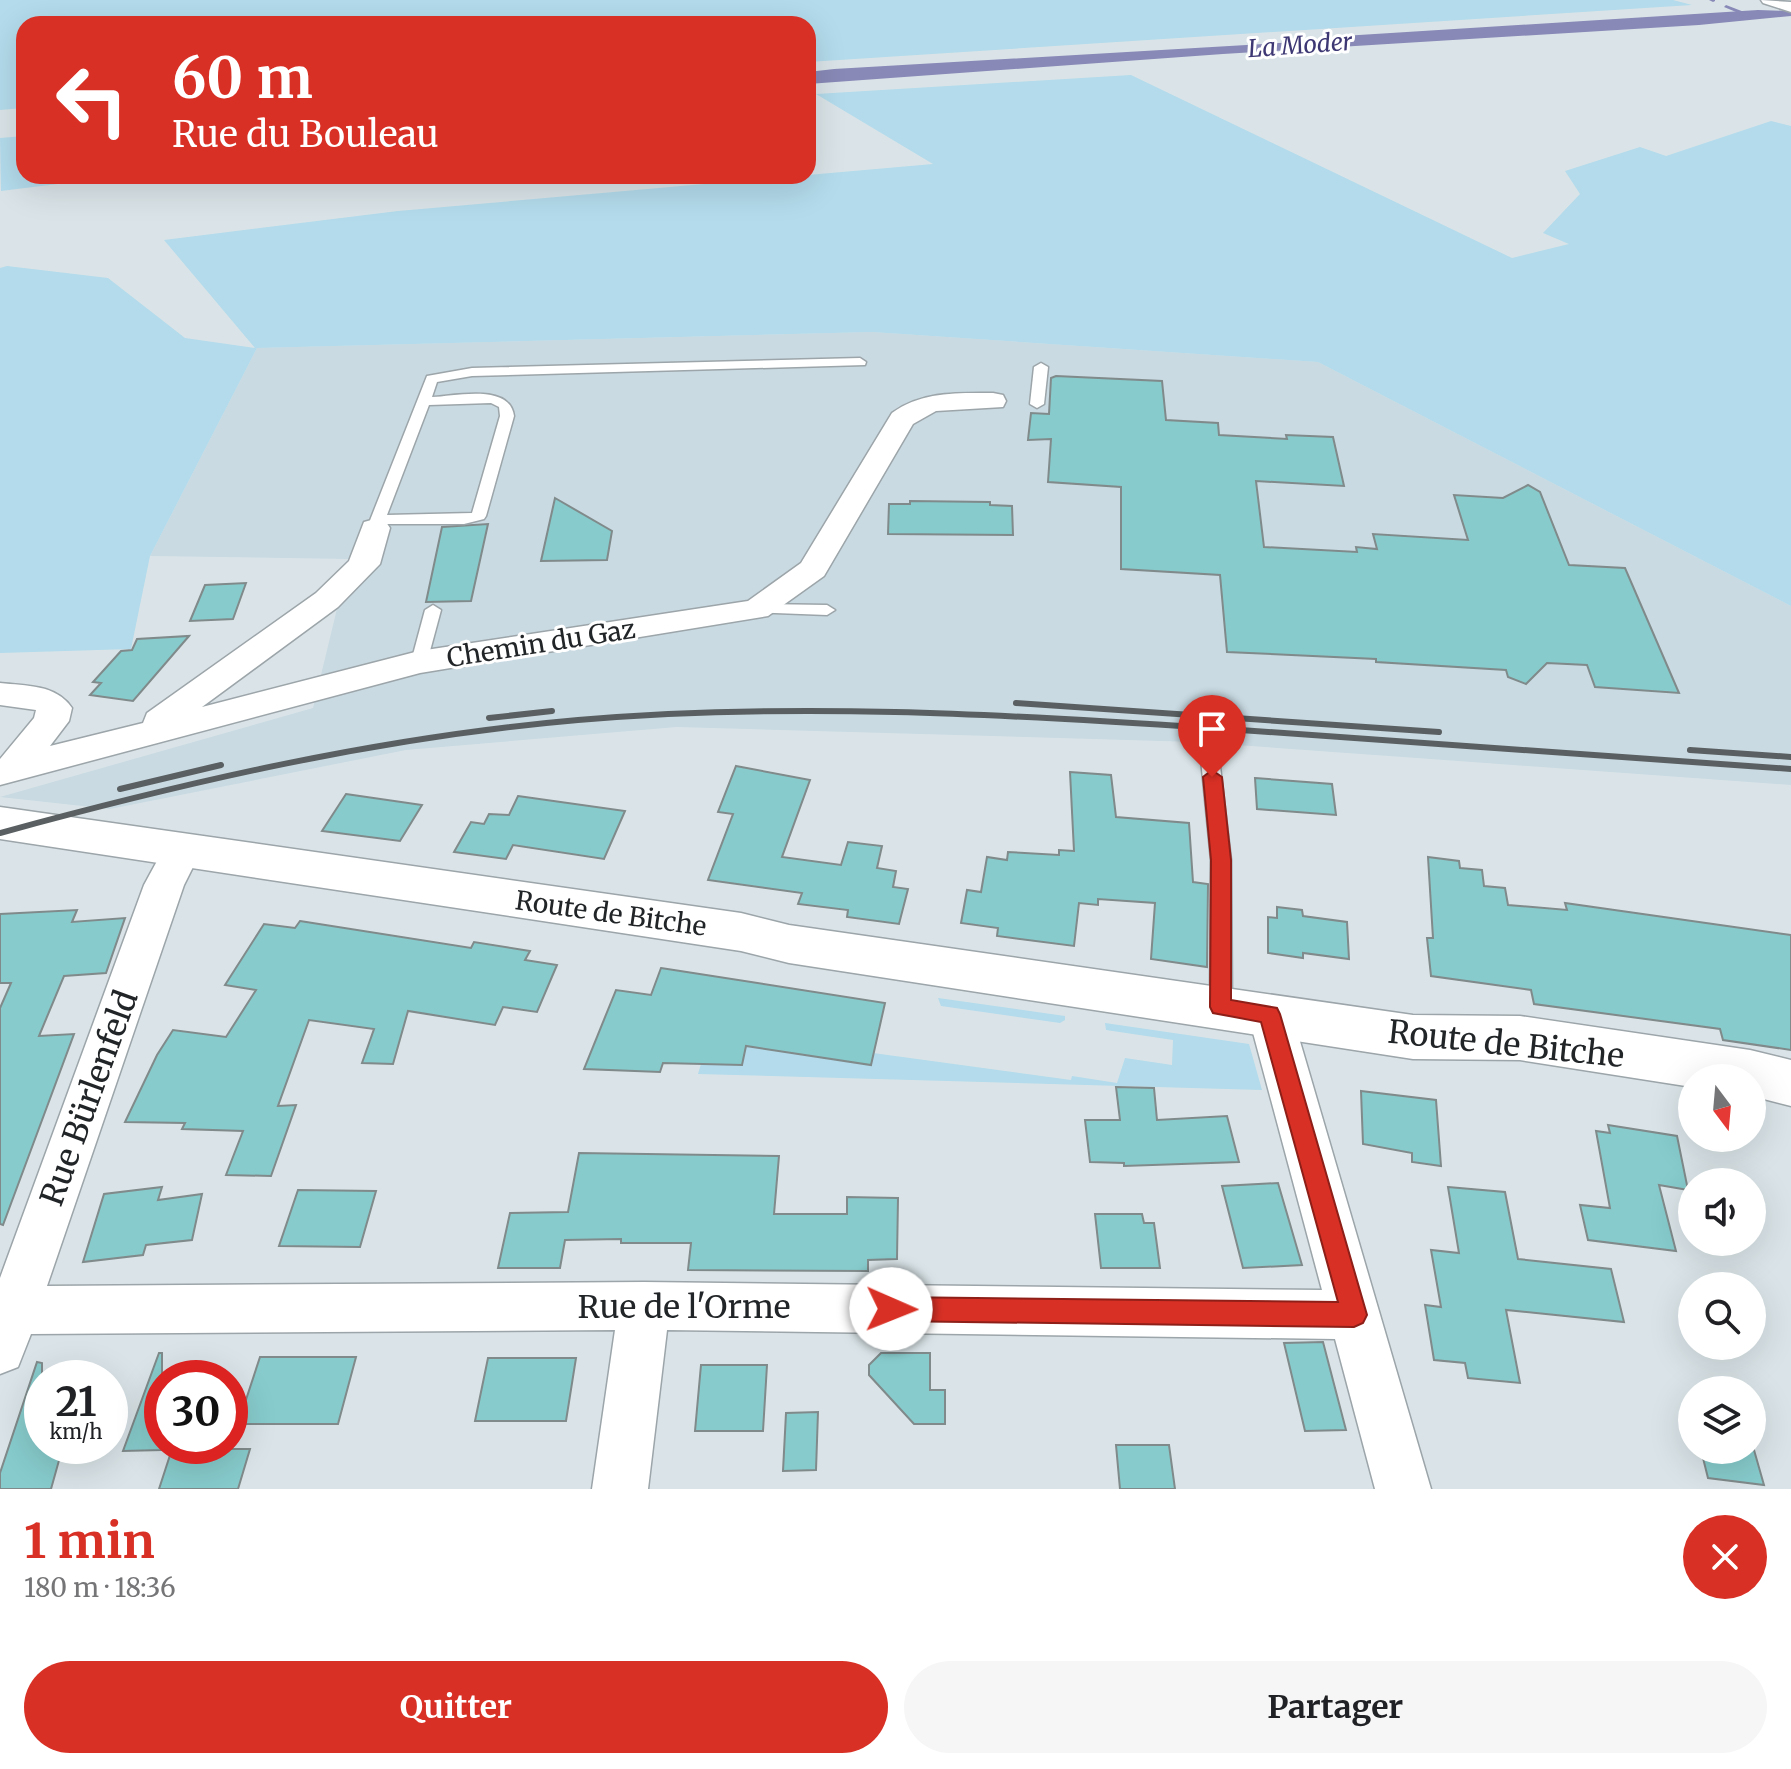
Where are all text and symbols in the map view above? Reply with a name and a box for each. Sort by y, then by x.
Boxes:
water label: La Moder [1247,26,1355,64]
text: 60 m [172,43,313,113]
icon: left [40,48,144,152]
text: Rue du Bouleau [172,112,439,157]
street label: Chemin du Gaz [444,612,638,674]
pin [1178,695,1246,777]
icon: arrive [1190,707,1234,751]
street label: Route de Bitche [513,883,709,943]
street label: Rue Bürlenfeld [32,985,146,1211]
street label: Route de Bitche [1386,1012,1626,1076]
north arrow [1678,1064,1766,1152]
map controls [1678,1064,1766,1464]
button: sound [1678,1168,1766,1256]
position arrow [849,1267,933,1351]
button: search [1678,1272,1766,1360]
street label: Rue de l'Orme [578,1287,790,1327]
speed limit sign: 30 [144,1360,248,1464]
button: layers [1678,1376,1766,1464]
text: 21 [56,1377,96,1427]
text: km/h [50,1419,102,1444]
text: 1 min [24,1511,155,1571]
button: close [1683,1515,1767,1599]
text: 180 m · 18:36 [24,1571,176,1604]
button: Quitter [24,1661,888,1753]
button: Partager [904,1661,1767,1753]

